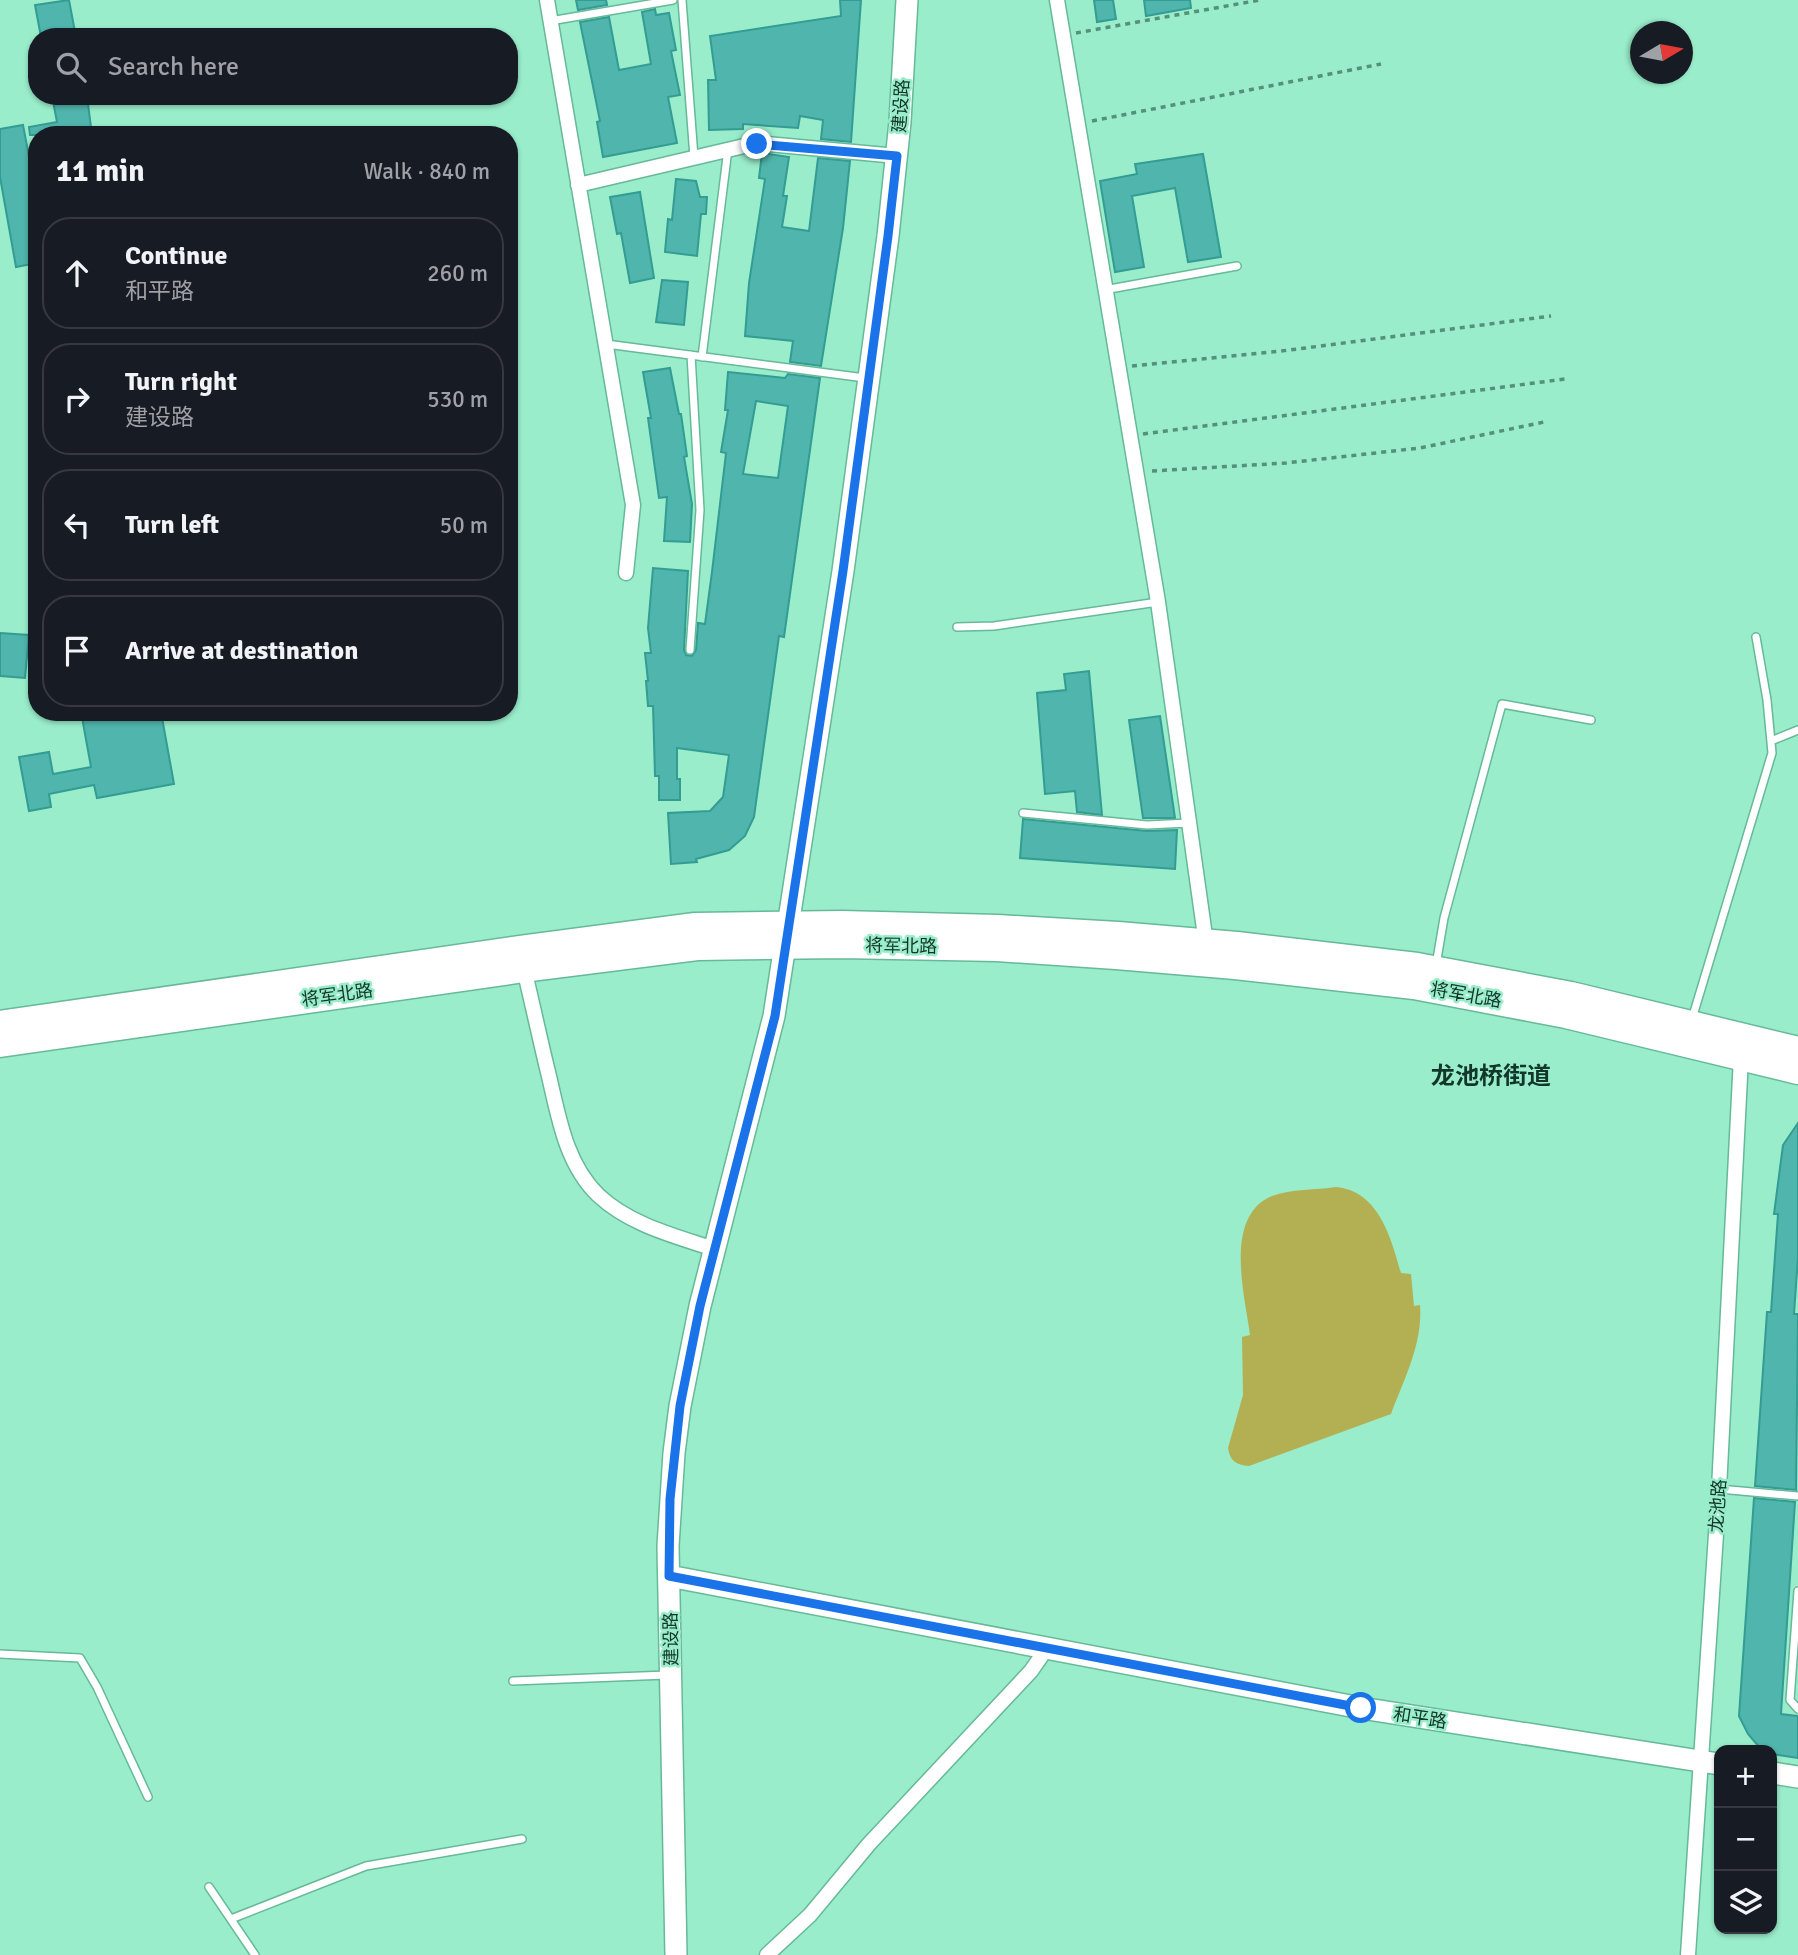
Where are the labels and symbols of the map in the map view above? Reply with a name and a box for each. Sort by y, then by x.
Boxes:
north arrow [1630,21,1693,84]
street label: 建设路 [888,78,914,134]
route end [741,128,772,159]
street label: 将军北路 [865,934,937,958]
street label: 将军北路 [1429,978,1503,1012]
street label: 将军北路 [300,979,374,1011]
district label: 龙池桥街道 [1431,1061,1551,1091]
street label: 龙池路 [1705,1478,1731,1534]
street label: 建设路 [660,1612,682,1666]
route start [1345,1692,1376,1723]
street label: 和平路 [1392,1703,1448,1733]

